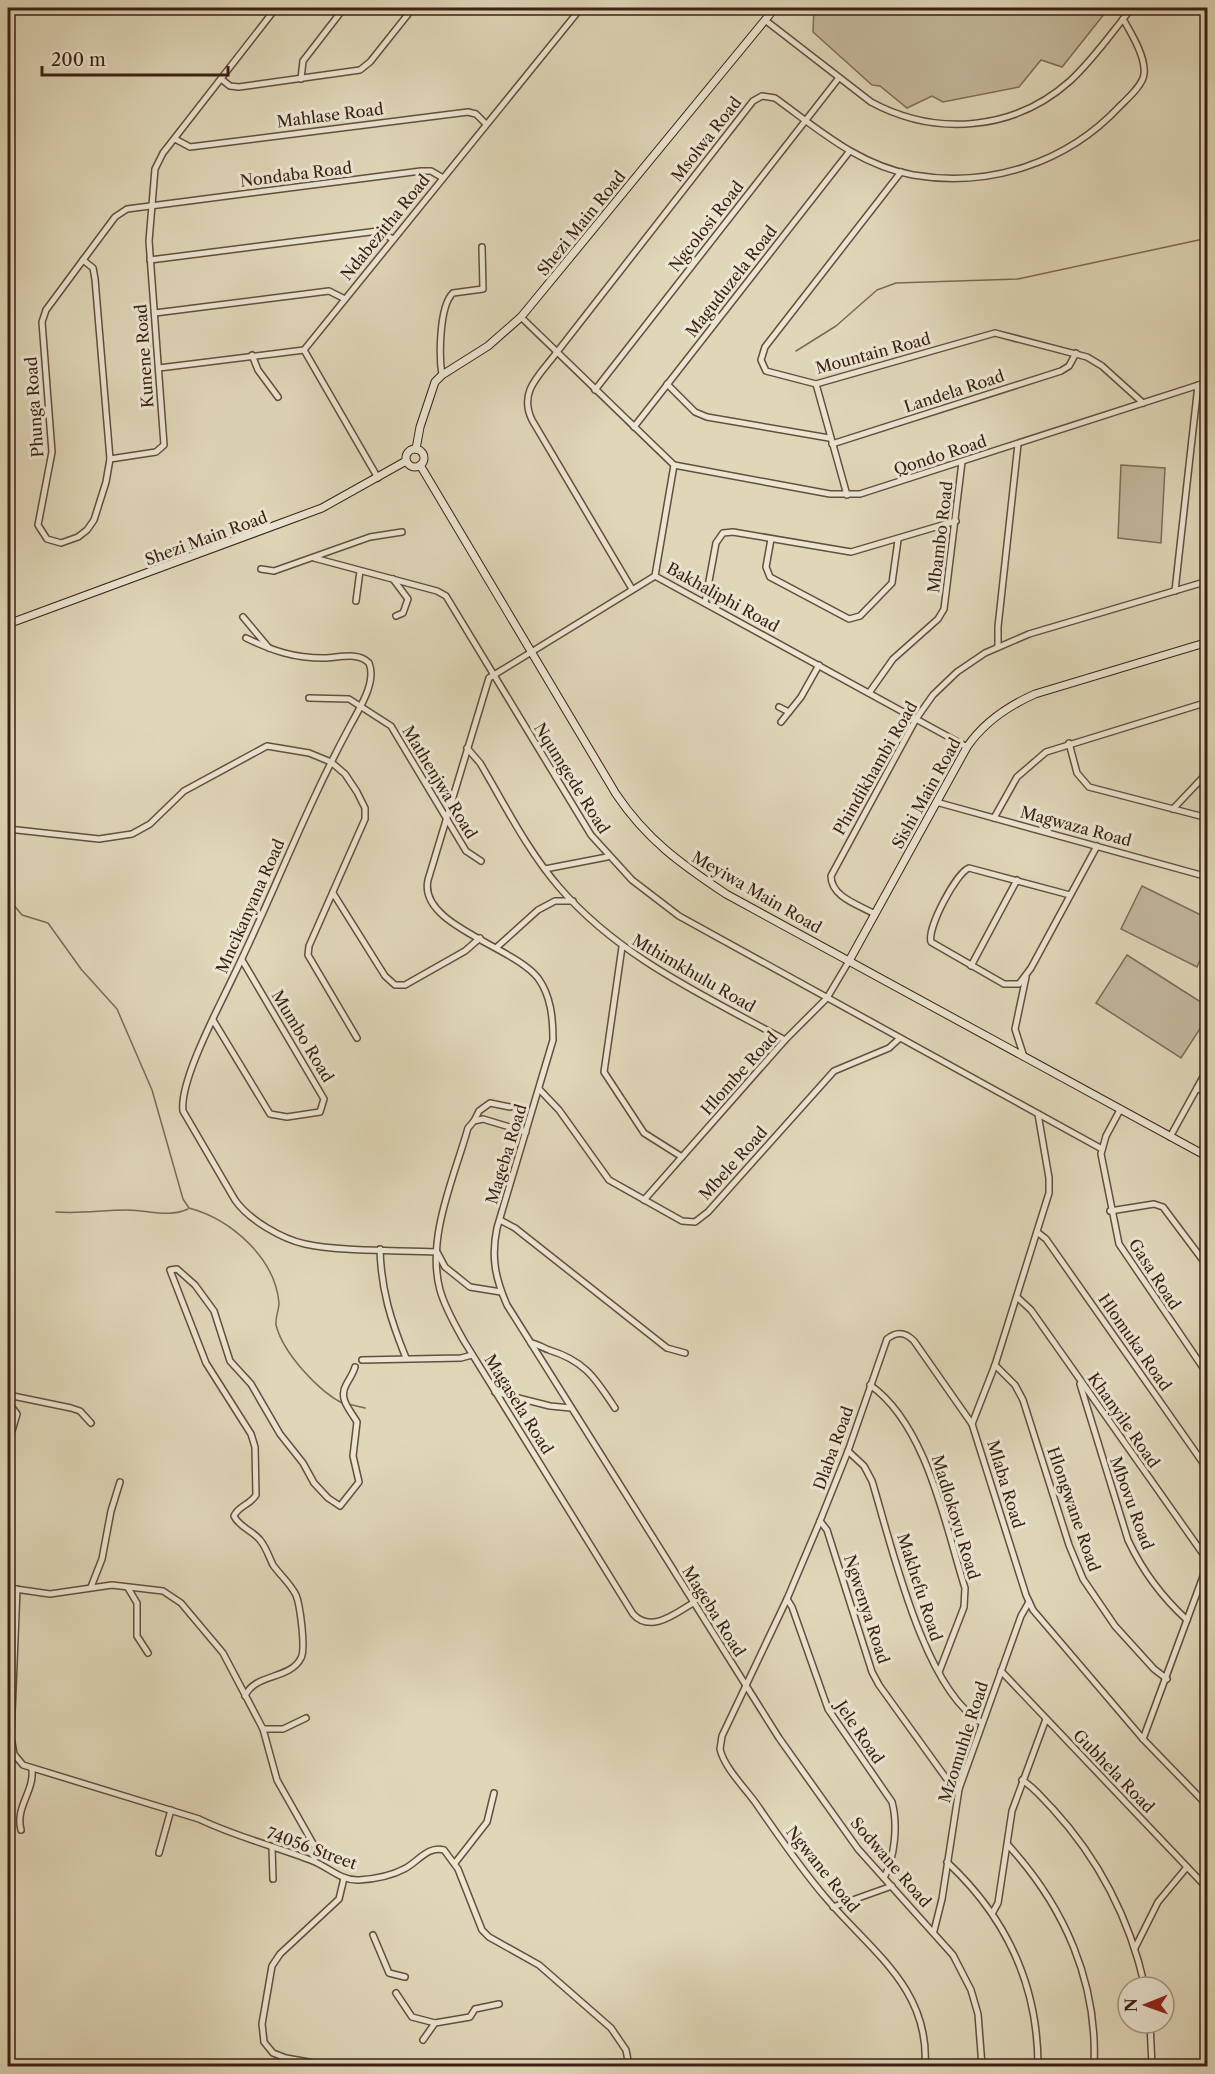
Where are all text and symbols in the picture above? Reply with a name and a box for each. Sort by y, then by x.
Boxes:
scale bar [42,39,228,77]
text: 200 m [51,49,106,71]
street label: Msolwa Road [667,92,746,185]
street label: Mahlase Road [275,98,385,131]
street label: Nondaba Road [239,157,353,191]
street label: Shezi Main Road [533,166,630,279]
street label: Ndabezitha Road [336,170,434,284]
street label: Ngcolosi Road [664,176,748,275]
street label: Maguduzela Road [681,221,781,341]
street label: Kunene Road [130,303,158,409]
street label: Mountain Road [813,328,933,378]
street label: Phunga Road [20,356,47,458]
street label: Landela Road [901,365,1007,417]
street label: Qondo Road [891,430,989,479]
street label: Mbambo Road [923,480,957,594]
street label: Shezi Main Road [142,506,270,569]
street label: Bakhaliphi Road [663,558,783,636]
street label: Phindikhambi Road [829,697,922,838]
street label: Nqumgede Road [530,719,614,837]
street label: Mathenjwa Road [398,722,482,842]
street label: Sishi Main Road [887,734,965,852]
street label: Magwaza Road [1018,802,1134,851]
street label: Mncikanyana Road [211,835,289,976]
street label: Meyiwa Main Road [689,847,826,937]
street label: Mthimkhulu Road [629,930,759,1017]
street label: Mumbo Road [268,986,338,1086]
street label: Hlombe Road [696,1027,782,1119]
street label: Mageba Road [481,1101,531,1206]
street label: Mbele Road [695,1122,771,1204]
street label: Gasa Road [1125,1235,1185,1313]
street label: Hlomuka Road [1094,1290,1176,1395]
street label: Magasela Road [480,1350,558,1458]
street label: Khanyile Road [1084,1368,1164,1472]
street label: Dlaba Road [809,1403,857,1493]
street label: Mlaba Road [983,1438,1029,1531]
street label: Hlongwane Road [1043,1444,1105,1574]
street label: Madlokovu Road [928,1452,985,1582]
street label: Mbovu Road [1106,1454,1158,1552]
street label: Makhefu Road [893,1531,947,1644]
street label: Ngwenya Road [840,1552,894,1666]
street label: Mageba Road [678,1562,750,1660]
street label: Mzomuhle Road [934,1679,992,1805]
street label: Jele Road [830,1694,889,1768]
street label: Gubhela Road [1069,1725,1159,1817]
street label: Sodwane Road [846,1813,936,1911]
street label: 74056 Street [264,1822,360,1874]
street label: Ngwane Road [782,1822,864,1916]
north arrow [1116,1975,1176,2035]
text: N [1121,1998,1141,2012]

